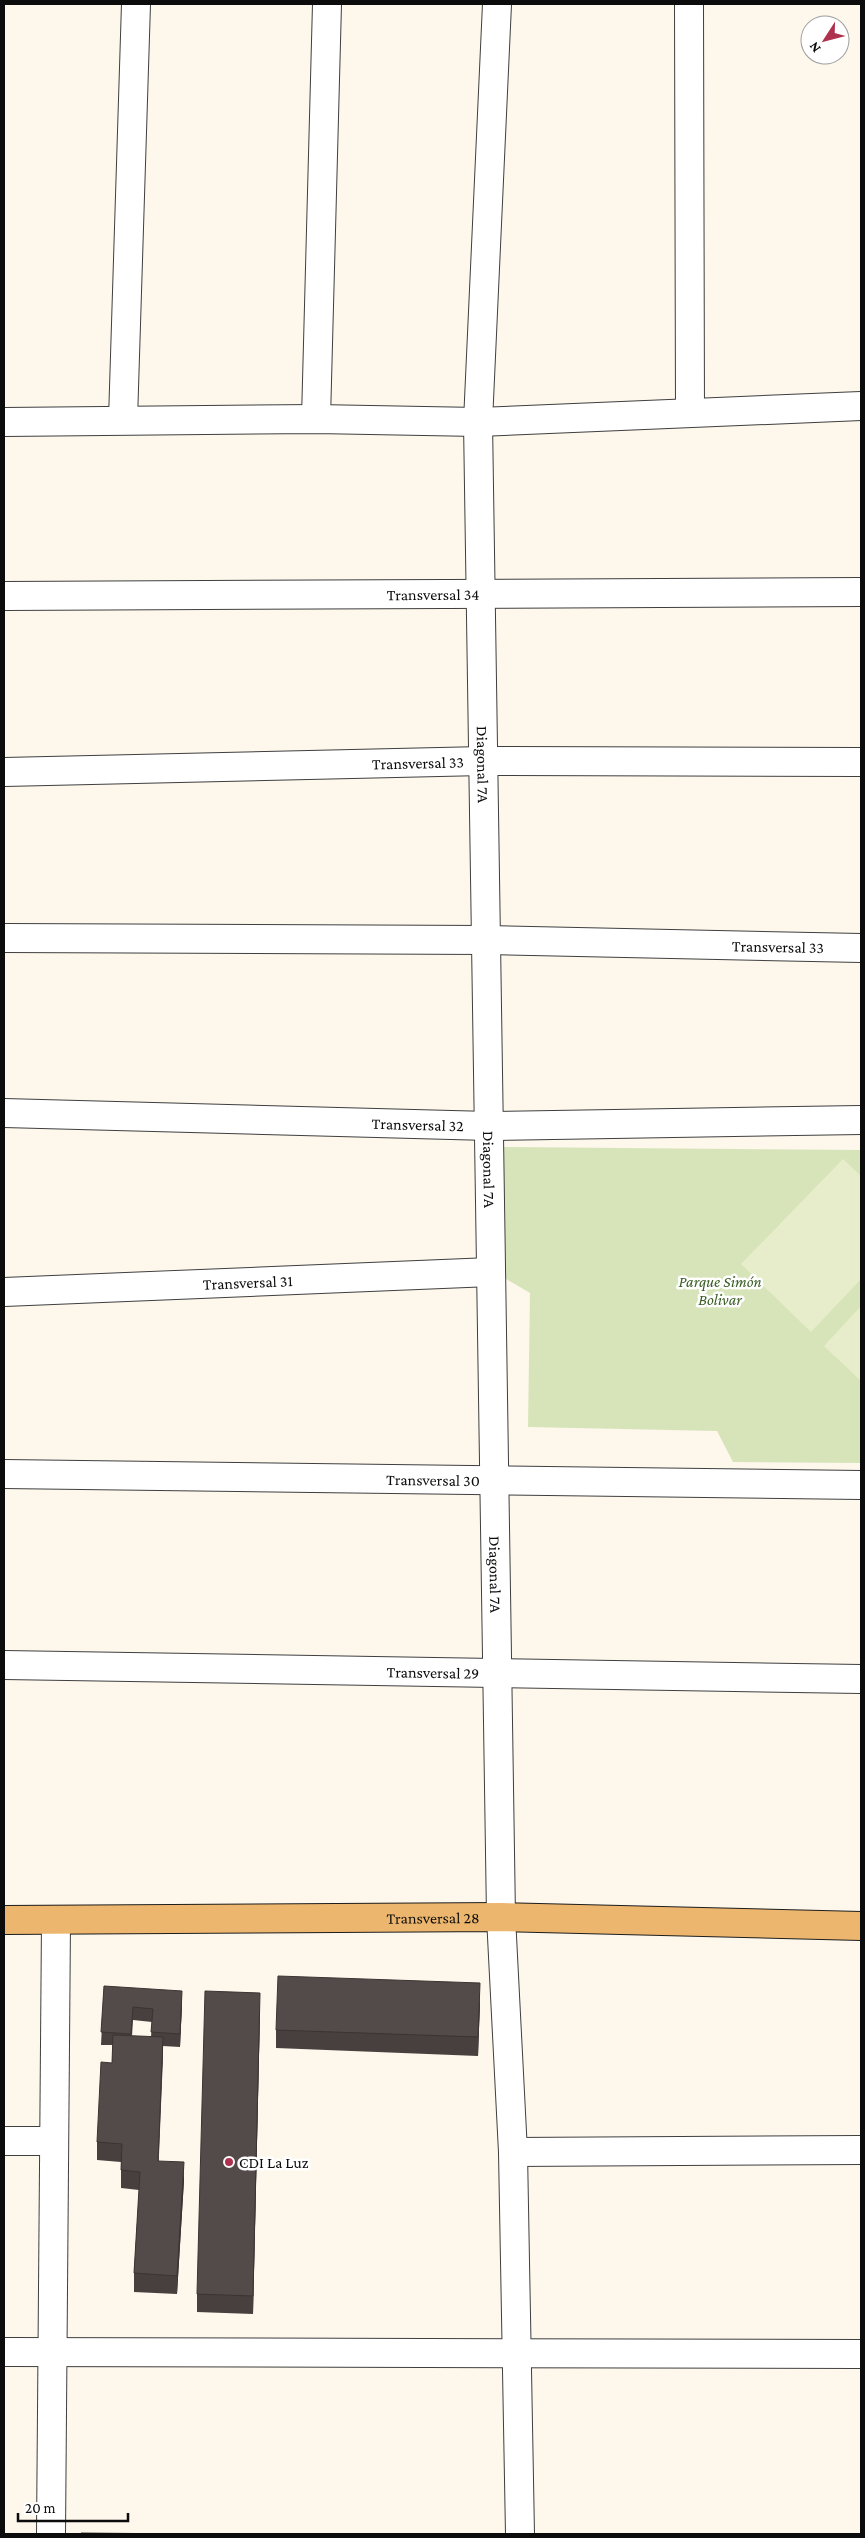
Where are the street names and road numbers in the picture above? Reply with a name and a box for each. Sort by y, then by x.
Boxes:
street label: Transversal 34 [387,585,479,603]
street label: Diagonal 7A [474,726,492,804]
street label: Transversal 33 [372,753,464,772]
street label: Transversal 33 [732,937,824,956]
street label: Transversal 32 [372,1114,465,1134]
street label: Diagonal 7A [480,1131,499,1209]
street label: Transversal 31 [203,1272,293,1292]
street label: Transversal 30 [386,1470,480,1489]
street label: Diagonal 7A [486,1536,505,1614]
street label: Transversal 29 [386,1663,479,1681]
street label: Transversal 28 [386,1909,480,1926]

